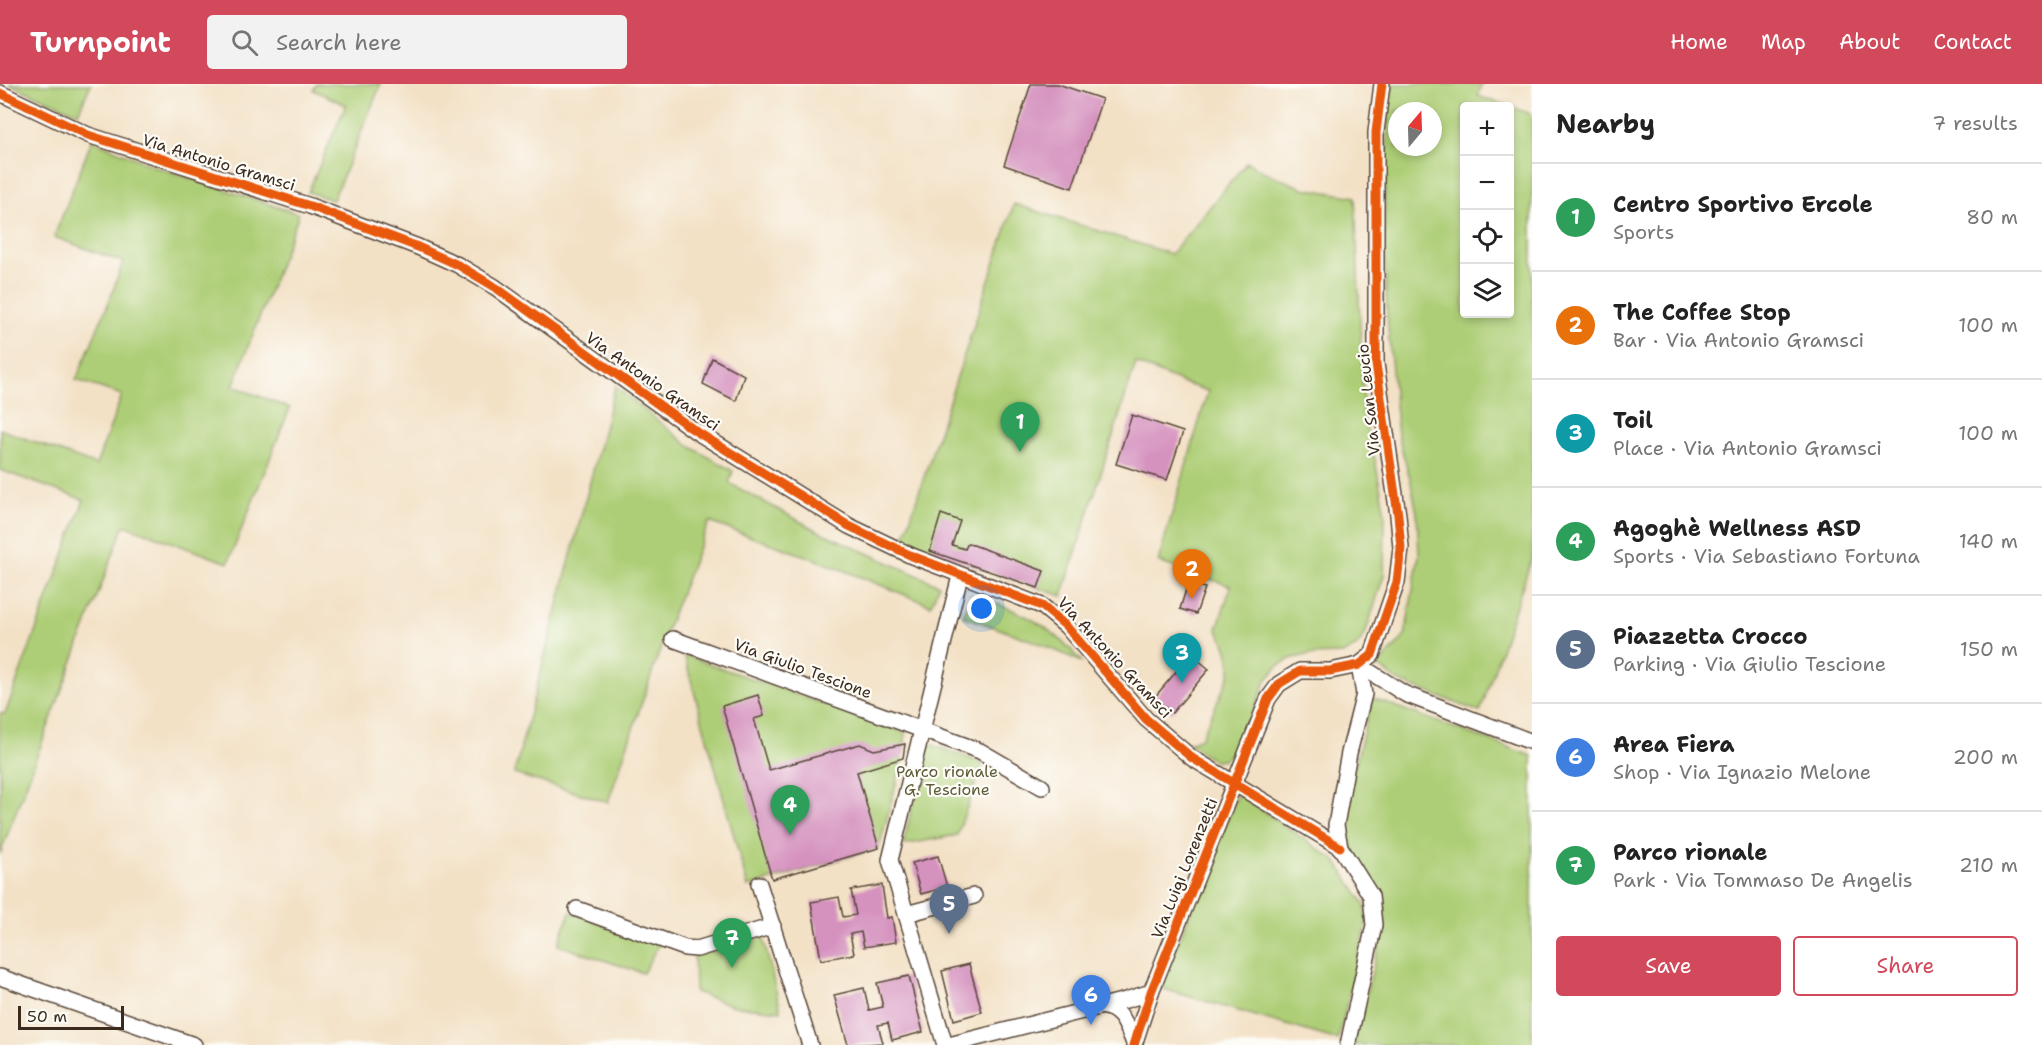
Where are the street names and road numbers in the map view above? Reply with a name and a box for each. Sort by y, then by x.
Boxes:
street label: Via Antonio Gramsci [140,129,298,196]
street label: Via Antonio Gramsci [582,327,724,436]
street label: Via San Leucio [1352,343,1385,457]
street label: Via Antonio Gramsci [1053,592,1177,723]
street label: Via Giulio Tescione [731,634,875,703]
street label: Via Luigi Lorenzetti [1147,794,1222,942]

